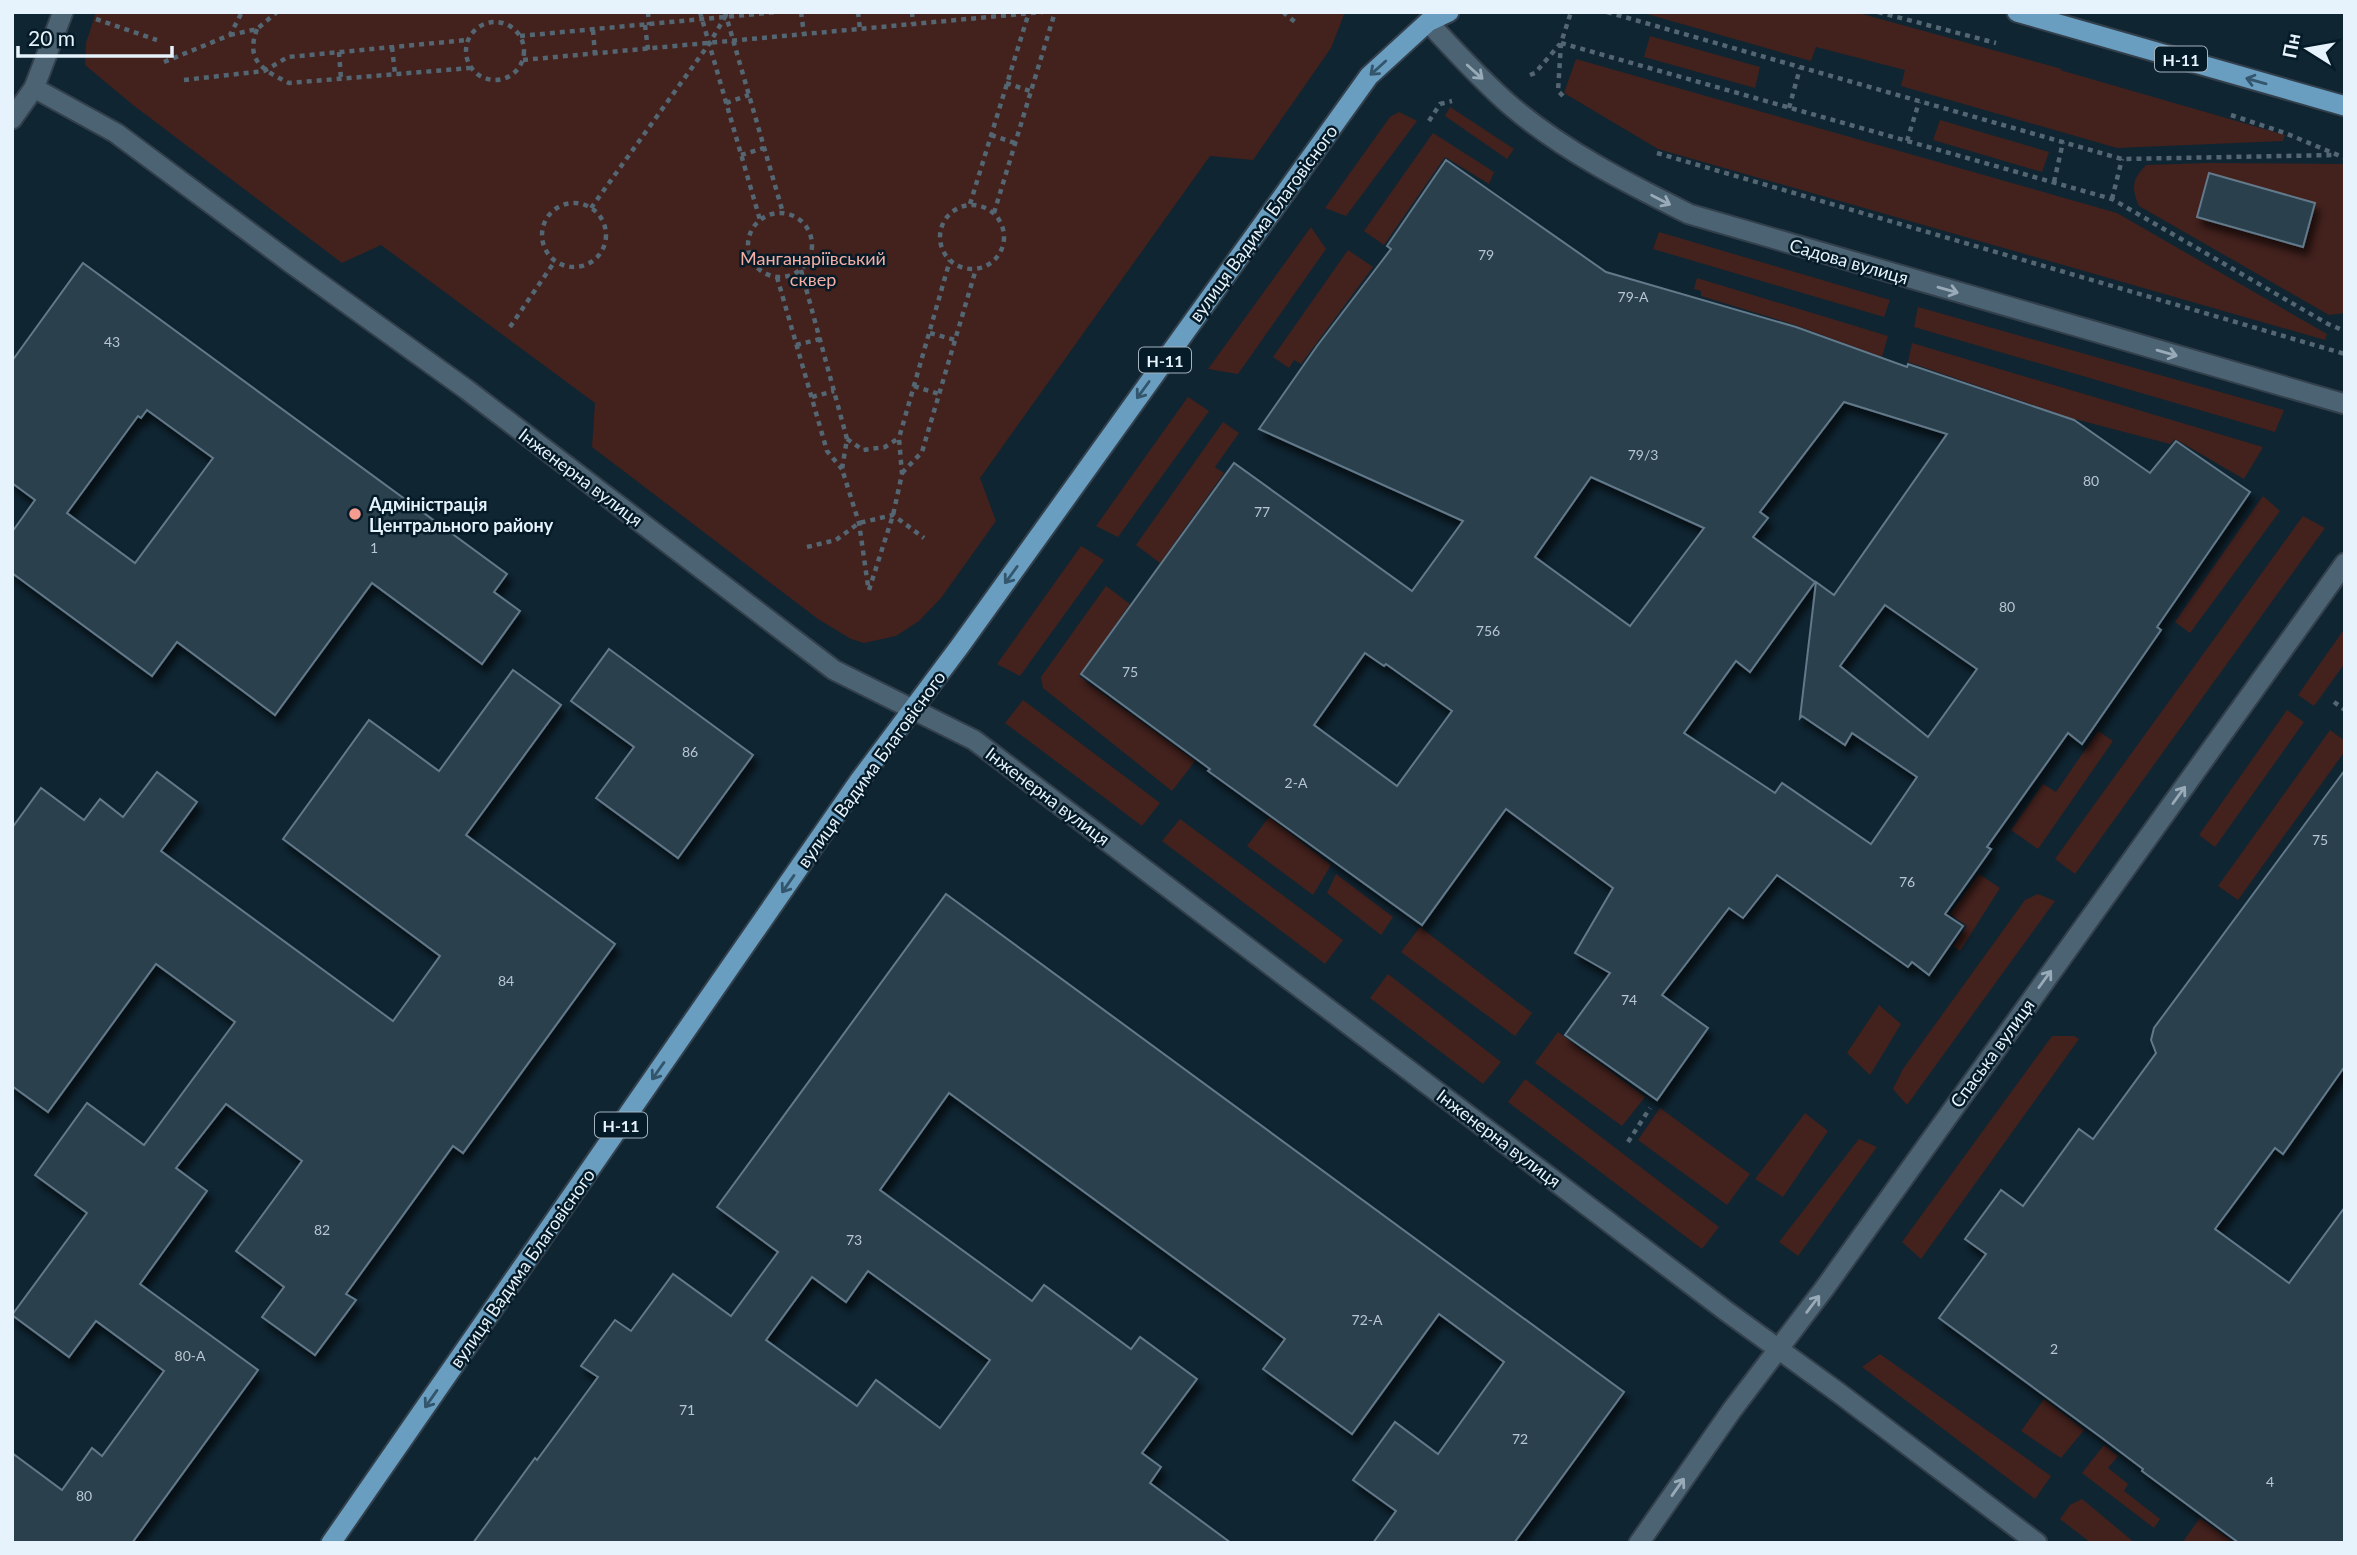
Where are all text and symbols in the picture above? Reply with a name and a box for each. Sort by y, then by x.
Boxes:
scale bar [18,14,172,58]
north arrow [2273,14,2343,84]
text: 20 m [28,25,75,50]
text: Пн [2277,31,2304,60]
road number: Н-11 [2155,46,2207,72]
one-way arrow [1369,60,1387,76]
one-way arrow [1466,64,1484,80]
one-way arrow [2245,74,2267,87]
street label: вулиця Вадима Благовісного [1184,120,1342,326]
one-way arrow [1650,194,1671,208]
street label: Садова вулиця [1787,234,1911,288]
house number: 79 [1478,246,1494,263]
park label: Манганаріївський сквер [740,247,886,290]
one-way arrow [1937,285,1959,298]
house number: 79-А [1618,288,1649,305]
house number: 43 [104,333,120,350]
one-way arrow [2155,347,2177,360]
road number: Н-11 [1139,348,1191,372]
one-way arrow [1136,380,1150,399]
street label: Інженерна вулиця [515,423,647,531]
house number: 79/3 [1628,446,1658,463]
house number: 80 [2083,472,2099,489]
place label: Адміністрація Центрального району [368,493,554,536]
house number: 77 [1254,503,1270,520]
marker: Адміністрація Центрального району [347,506,363,522]
house number: 1 [370,539,378,556]
one-way arrow [1004,565,1018,584]
house number: 80 [1999,598,2015,615]
house number: 756 [1476,622,1500,639]
house number: 75 [1122,663,1138,680]
street label: вулиця Вадима Благовісного [792,666,950,872]
street label: Інженерна вулиця [982,742,1114,850]
house number: 86 [682,743,698,760]
house number: 2-А [1285,774,1308,791]
one-way arrow [2172,786,2186,805]
house number: 75 [2312,831,2328,848]
house number: 76 [1899,873,1915,890]
one-way arrow [781,874,795,893]
one-way arrow [2038,970,2053,989]
house number: 84 [498,972,514,989]
house number: 74 [1621,991,1637,1008]
street label: Спаська вулиця [1945,994,2039,1112]
one-way arrow [651,1061,665,1080]
street label: Інженерна вулиця [1433,1084,1565,1192]
road number: Н-11 [595,1112,647,1138]
street label: вулиця Вадима Благовісного [445,1164,599,1372]
house number: 82 [314,1221,330,1238]
house number: 73 [846,1231,862,1248]
one-way arrow [1805,1294,1820,1313]
house number: 72-А [1352,1311,1383,1328]
house number: 2 [2050,1340,2058,1357]
house number: 80-А [175,1347,206,1364]
one-way arrow [424,1389,438,1408]
house number: 71 [679,1401,695,1418]
house number: 72 [1512,1430,1528,1447]
house number: 4 [2266,1473,2274,1490]
one-way arrow [1671,1478,1685,1497]
house number: 80 [76,1487,92,1504]

